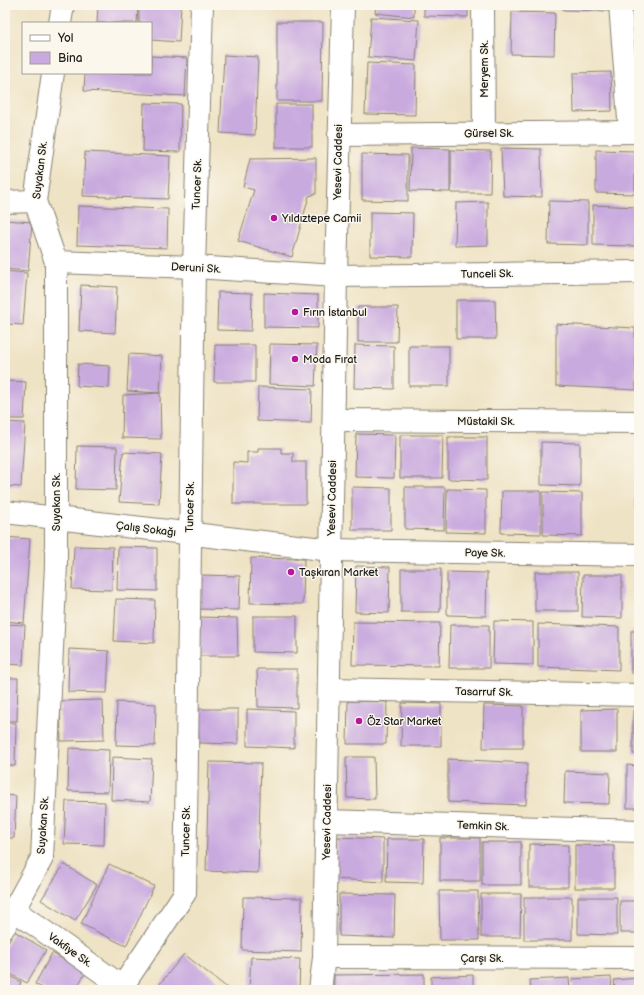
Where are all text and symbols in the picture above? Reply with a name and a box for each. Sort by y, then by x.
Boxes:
legend [22,22,152,74]
text: Yol [57,31,73,46]
street label: Meryem Sk. [478,40,491,98]
text: Bina [58,51,83,66]
street label: Yesevi Caddesi [331,124,345,201]
street label: Gürsel Sk. [464,127,514,140]
street label: Suyakan Sk. [30,140,50,200]
street label: Tuncer Sk. [190,158,204,210]
place label: Yıldıztepe Camii [281,212,361,225]
marker: Yıldıztepe Camii [269,213,279,223]
street label: Deruni Sk. [170,260,222,276]
street label: Tunceli Sk. [461,267,513,281]
place label: Fırın İstanbul [303,306,367,319]
marker: Fırın İstanbul [290,307,300,317]
place label: Moda Fırat [303,353,357,366]
marker: Moda Fırat [290,354,300,364]
street label: Müstakil Sk. [457,415,515,428]
street label: Yesevi Caddesi [325,460,339,537]
street label: Suyakan Sk. [50,473,63,531]
street label: Tuncer Sk. [183,481,197,533]
street label: Çalış Sokağı [115,519,177,539]
street label: Paye Sk. [465,546,505,560]
place label: Taşkıran Market [299,566,379,579]
marker: Taşkıran Market [286,567,296,577]
street label: Tasarruf Sk. [455,685,513,699]
place label: Öz Star Market [367,714,442,728]
marker: Öz Star Market [354,716,364,726]
street label: Yesevi Caddesi [320,784,334,861]
street label: Suyakan Sk. [34,795,52,855]
street label: Tuncer Sk. [179,805,193,857]
street label: Temkin Sk. [457,819,509,833]
street label: Vakfiye Sk. [45,930,95,970]
street label: Çarşı Sk. [460,952,504,965]

